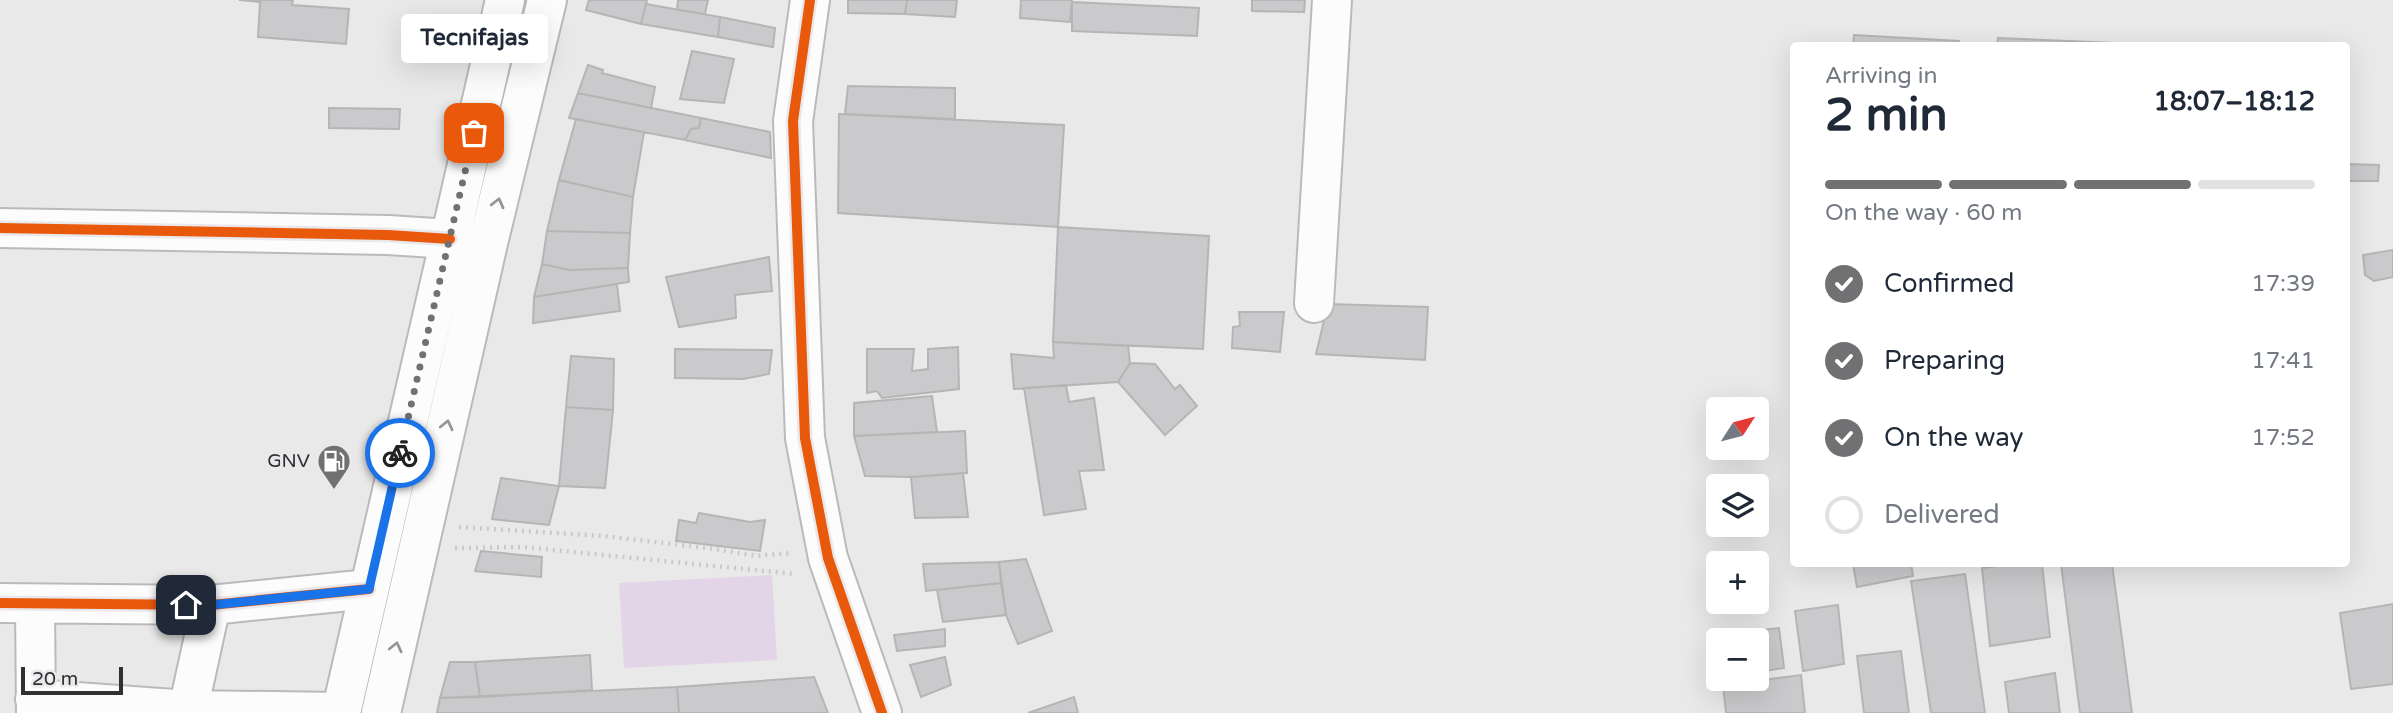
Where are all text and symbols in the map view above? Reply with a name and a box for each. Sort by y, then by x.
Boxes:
callout: Tecnifajas [400,14,548,63]
text: Tecnifajas [420,24,529,52]
text: Arriving in [1825,62,1938,90]
text: 18:07–18:12 [2154,86,2315,117]
text: 2 min [1825,88,1948,143]
pin [444,103,504,163]
icon: bag [455,114,493,152]
one-way arrow [490,197,504,209]
text: On the way · 60 m [1825,199,2022,227]
icon: check [1825,265,1863,303]
text: Confirmed [1884,268,2014,299]
text: 17:39 [2251,270,2315,298]
icon: check [1825,342,1863,380]
text: Preparing [1884,345,2005,376]
text: 17:41 [2251,347,2315,375]
north arrow [1706,397,1769,460]
map controls [1706,397,1769,691]
courier [365,418,435,488]
one-way arrow [439,419,454,431]
icon: check [1825,419,1863,457]
text: On the way [1884,422,2024,453]
text: 17:52 [2251,424,2315,452]
icon: bike [381,434,419,472]
fuel station icon: GNV [315,442,353,491]
place label: GNV [267,450,310,472]
button: layers [1706,474,1769,537]
text: Delivered [1884,499,2000,530]
button: + [1706,551,1769,614]
pin [156,575,216,635]
icon: home [167,586,205,624]
button: − [1706,628,1769,691]
one-way arrow [388,641,402,653]
scale bar [21,664,122,696]
text: 20 m [32,668,78,690]

